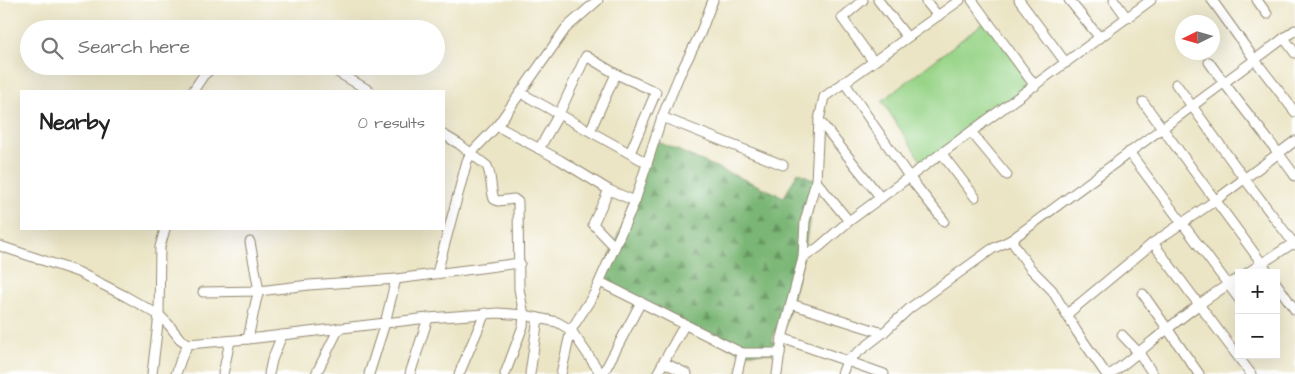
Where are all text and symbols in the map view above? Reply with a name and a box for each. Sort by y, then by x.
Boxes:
north arrow [1175,15,1220,60]
search box [20,20,445,75]
icon: search [38,34,66,62]
text: Search here [78,34,190,61]
text: Nearby [40,108,110,137]
text: 0 results [358,112,425,134]
map controls [1235,269,1280,359]
button: + [1235,269,1280,314]
button: − [1235,314,1280,359]

